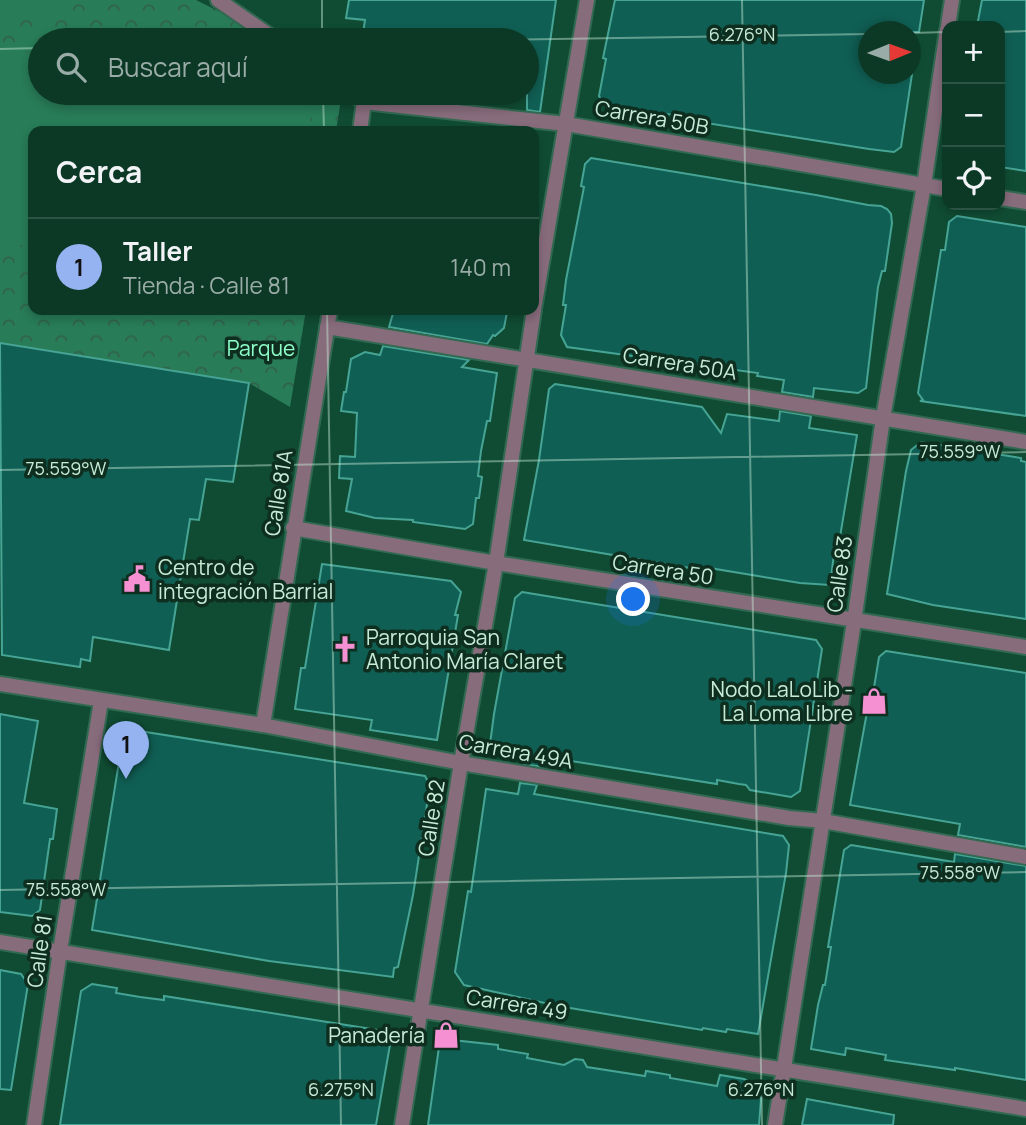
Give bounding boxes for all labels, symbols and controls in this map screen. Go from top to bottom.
north arrow [858,21,921,84]
map controls [942,21,1005,210]
button: + [942,21,1005,84]
text: 6.276°N [709,22,775,46]
search box [28,28,539,105]
icon: search [52,48,90,86]
text: Buscar aquí [108,49,248,85]
button: − [942,84,1005,147]
street label: Carrera 50B [593,93,711,141]
button: locate [942,147,1005,210]
text: Cerca [56,151,142,192]
text: Taller [123,233,193,269]
text: 1 [74,251,84,283]
text: 140 m [450,251,511,283]
text: Tienda · Calle 81 [123,269,290,301]
park label: Parque [227,334,295,362]
street label: Carrera 50A [621,340,739,386]
text: 75.559°W [920,439,1001,463]
street label: Calle 81A [257,448,299,538]
text: 75.559°W [26,456,107,480]
street label: Calle 83 [820,534,858,614]
street label: Carrera 50 [611,547,715,591]
place label: Centro de integración Barrial [158,553,333,605]
public building icon: Centro de integración Barrial [122,564,152,594]
your location [616,582,650,616]
place label: Parroquia San Antonio María Claret [366,623,563,675]
church icon: Parroquia San Antonio María Claret [330,634,360,664]
place label: Nodo LaLoLib - La Loma Libre [711,675,853,727]
shop icon: Nodo LaLoLib - La Loma Libre [859,686,889,716]
pin: 1 [103,721,149,779]
street label: Carrera 49A [457,727,575,775]
street label: Calle 82 [411,778,451,858]
text: 75.558°W [920,860,1000,884]
text: 75.558°W [26,877,106,901]
street label: Calle 81 [20,913,58,989]
street label: Carrera 49 [464,982,570,1026]
shop icon: Panadería [431,1020,461,1050]
place label: Panadería [328,1021,425,1049]
text: 6.275°N [308,1077,374,1101]
text: 6.276°N [728,1077,794,1101]

